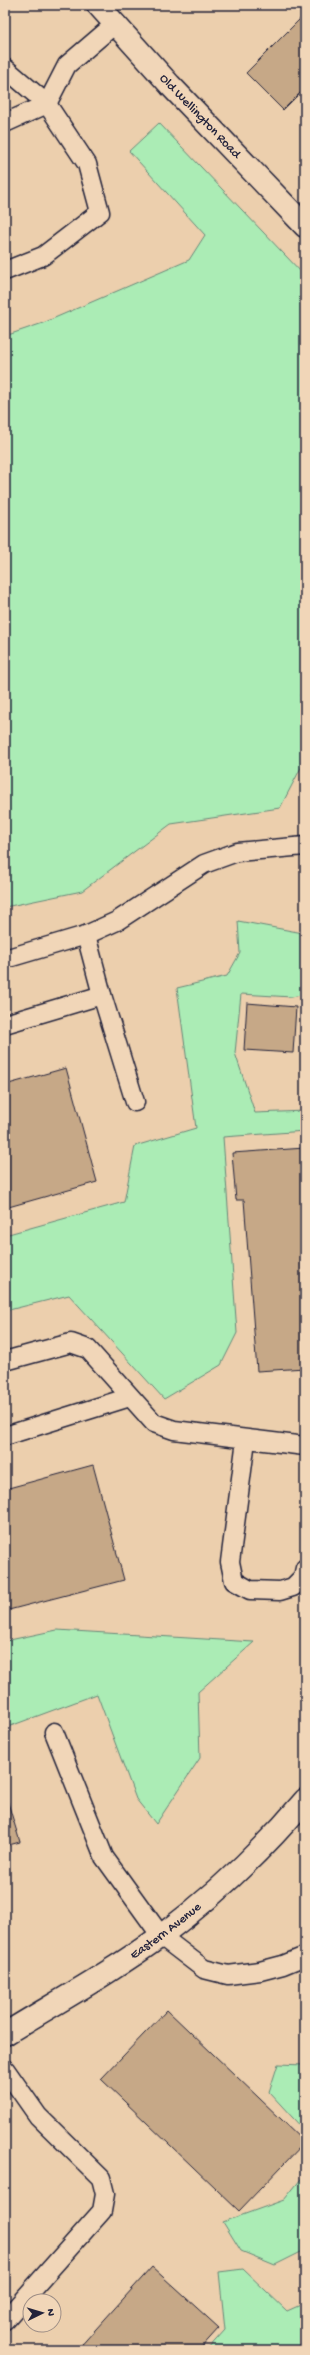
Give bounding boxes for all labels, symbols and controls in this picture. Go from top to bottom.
street label: Old Wellington Road [156,71,245,163]
street label: Eastern Avenue [127,1899,205,1963]
north arrow [22,2293,62,2333]
text: N [44,2308,56,2316]

